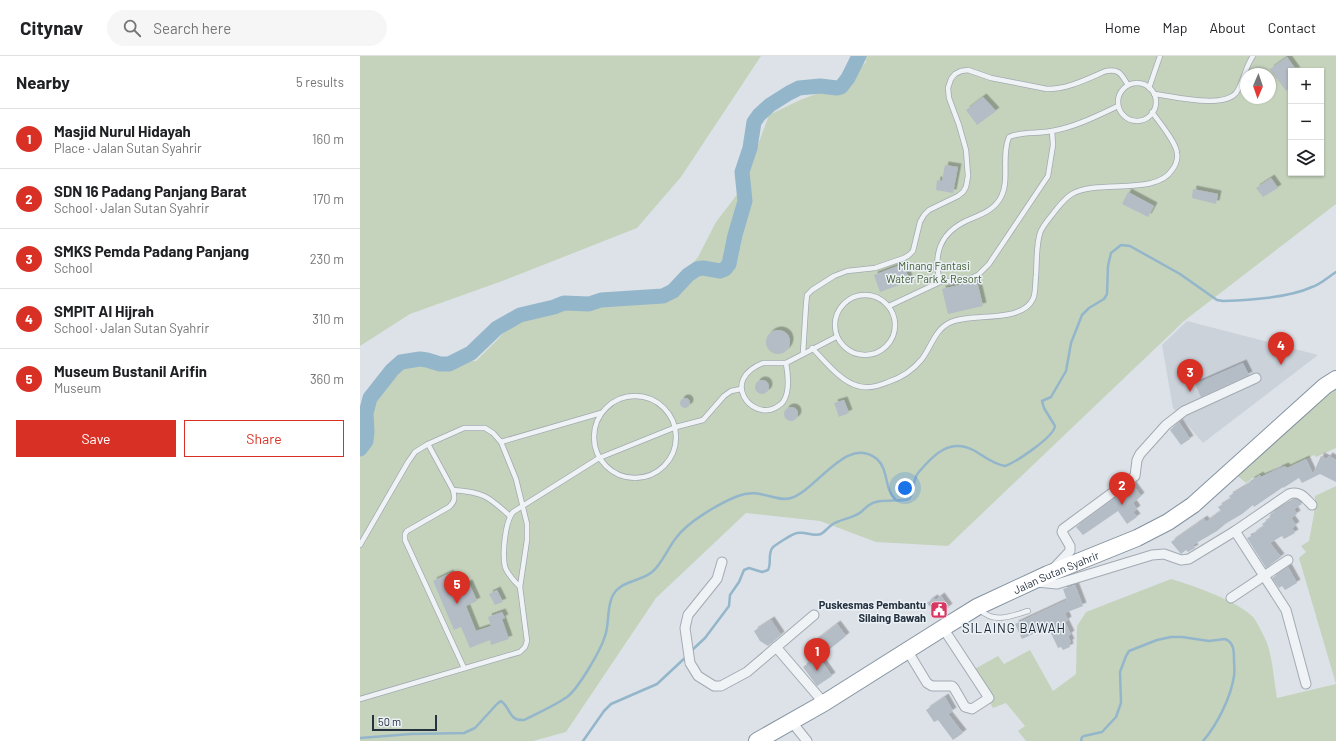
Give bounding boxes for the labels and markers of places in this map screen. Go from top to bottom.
pin: 4 [1268,332,1294,365]
pin: 3 [1177,359,1203,392]
pin: 2 [1109,472,1135,505]
pin: 5 [444,571,470,604]
place label: Puskesmas Pembantu Silaing Bawah [819,598,926,624]
public building icon: Puskesmas Pembantu Silaing Bawah [929,600,949,620]
pin: 1 [804,638,830,671]

